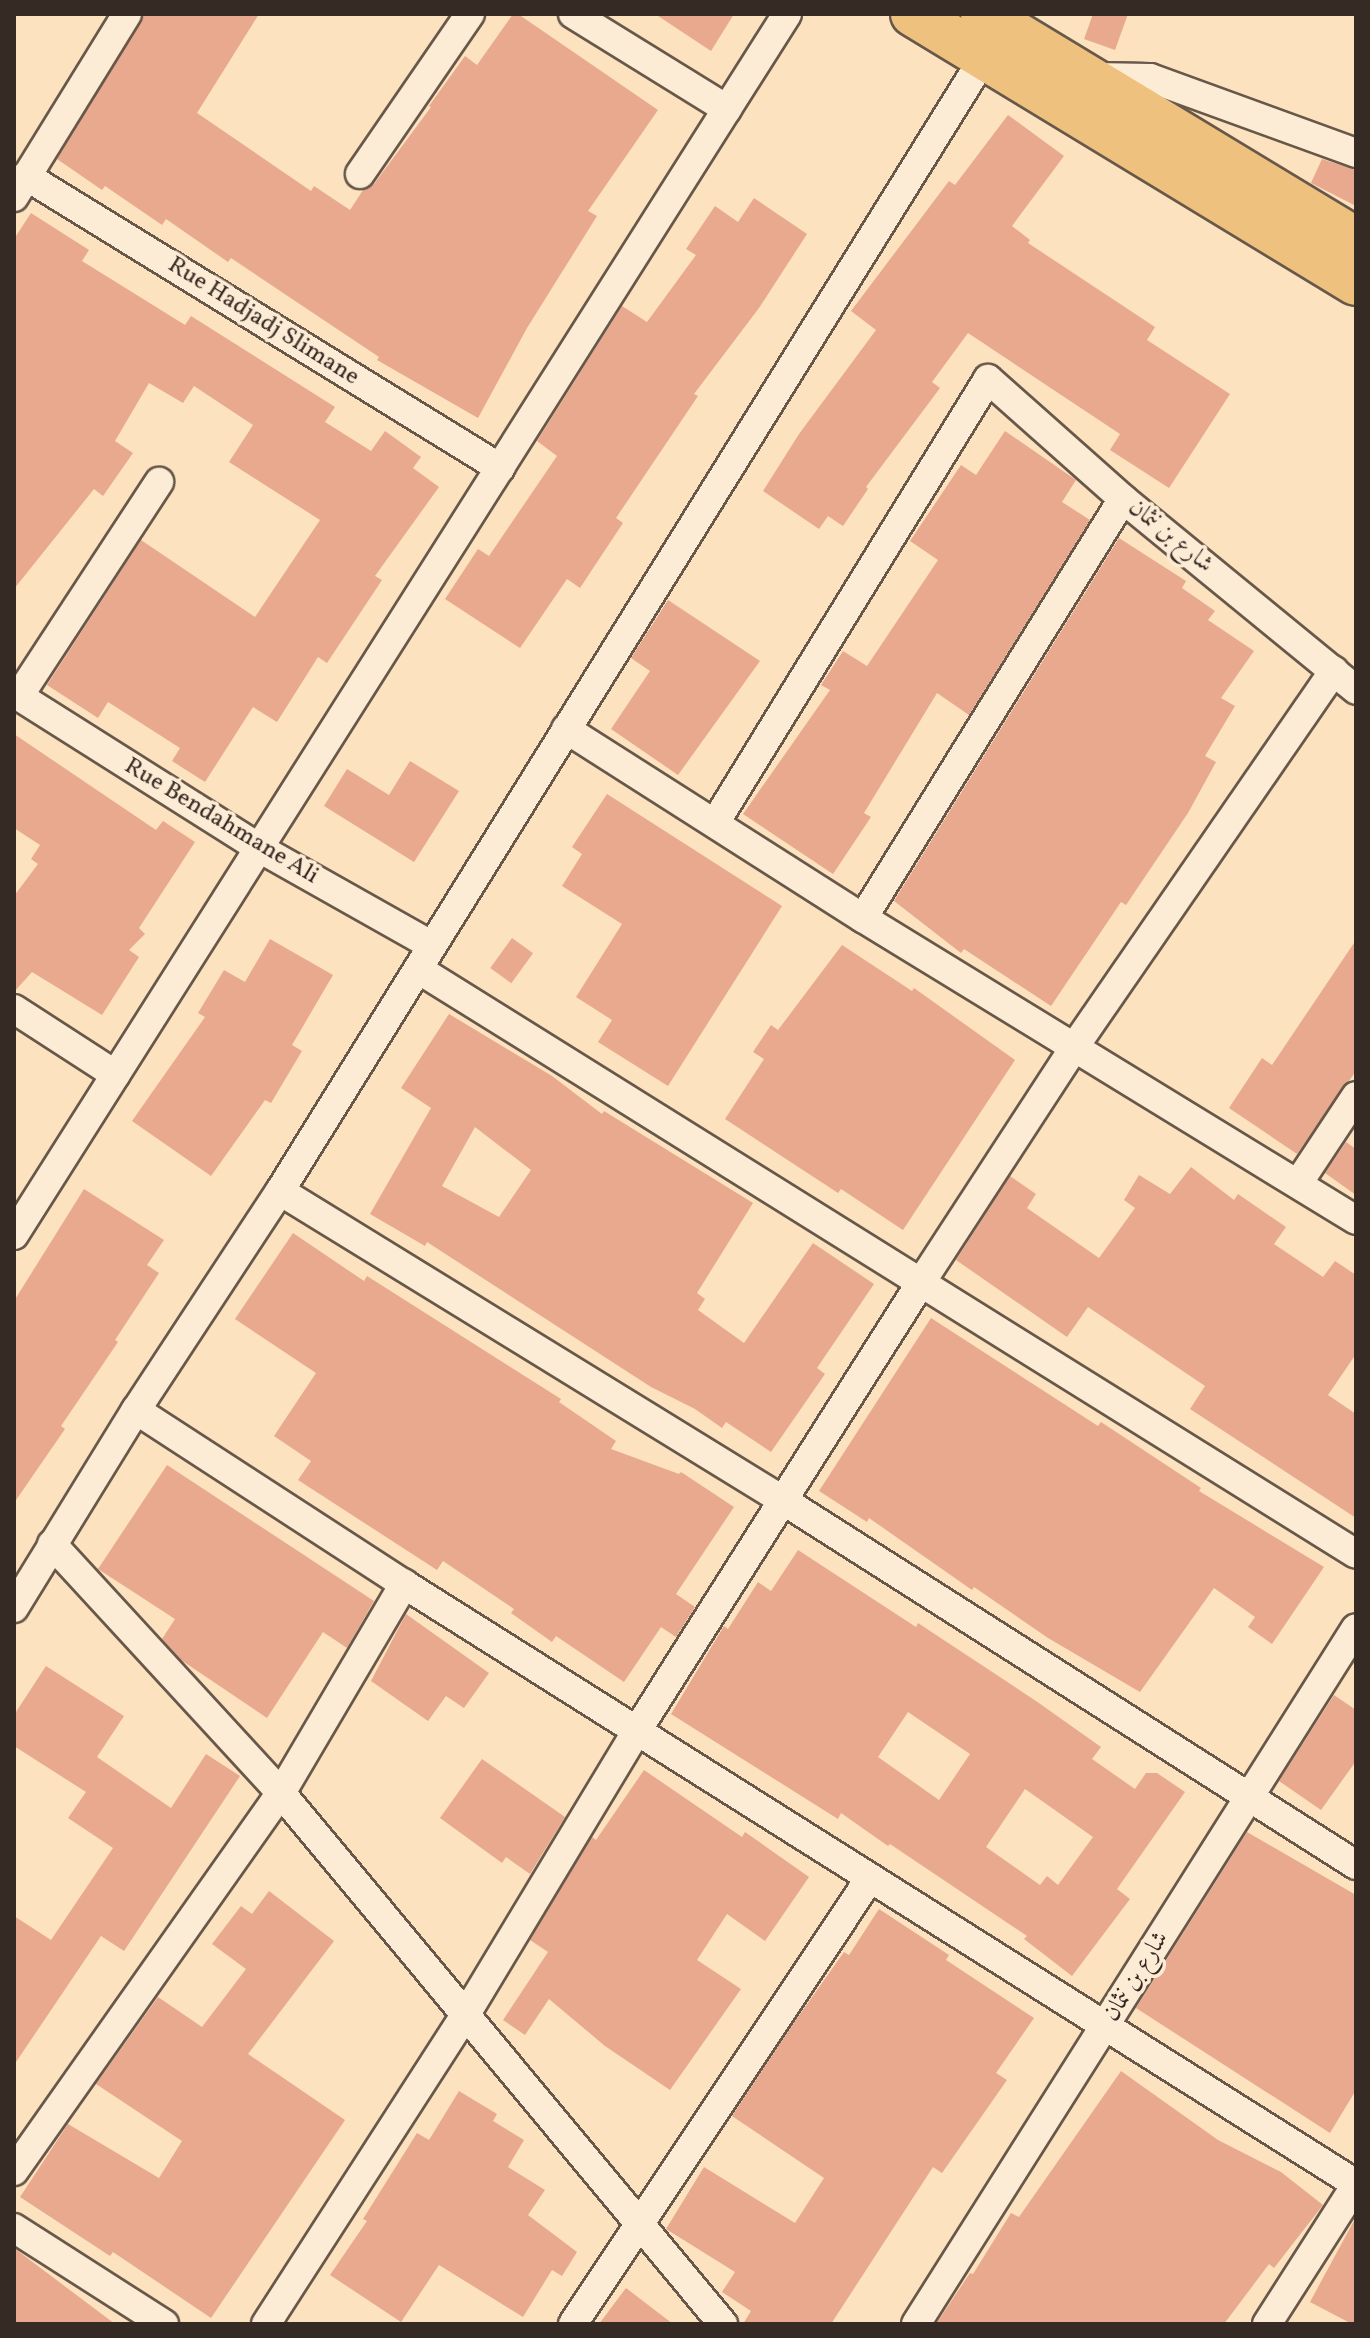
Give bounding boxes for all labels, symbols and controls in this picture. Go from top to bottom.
street label: Rue Hadjadj Slimane [162,251,364,393]
street label: شارع بن نثمان [1122,494,1218,580]
street label: Rue Bendahmane Ali [119,753,323,891]
street label: شارع بن نثمان [1098,1927,1176,2027]

